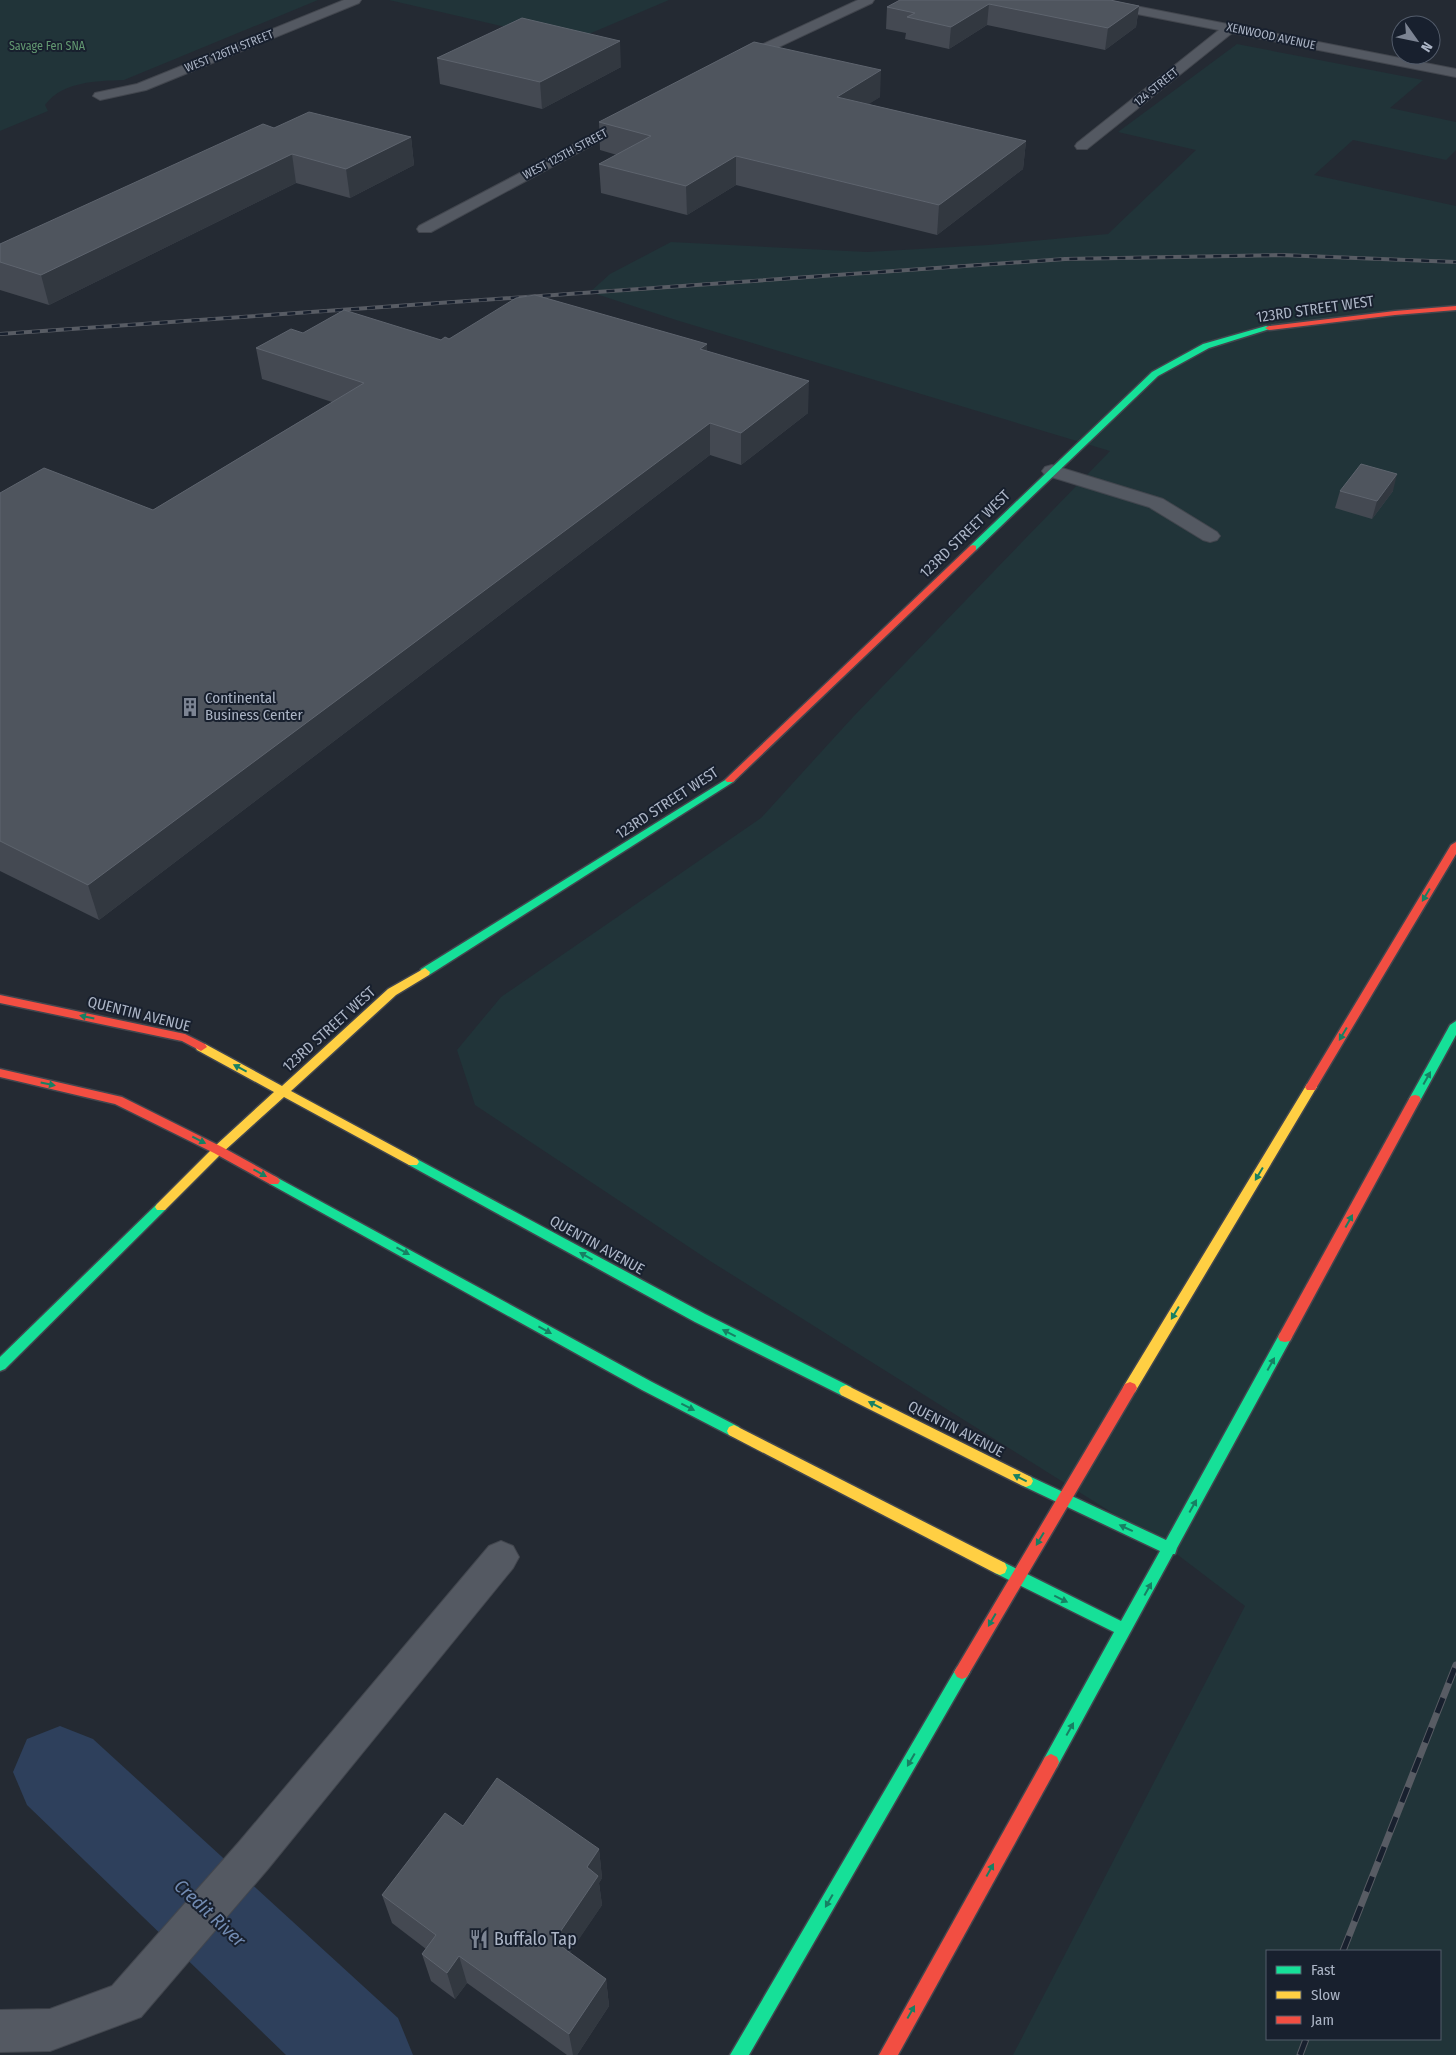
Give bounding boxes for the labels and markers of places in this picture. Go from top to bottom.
place label: Continental Business Center [205,689,303,724]
building icon: Continental Business Center [179,696,201,718]
restaurant icon: Buffalo Tap [468,1928,490,1950]
place label: Buffalo Tap [494,1928,577,1950]

